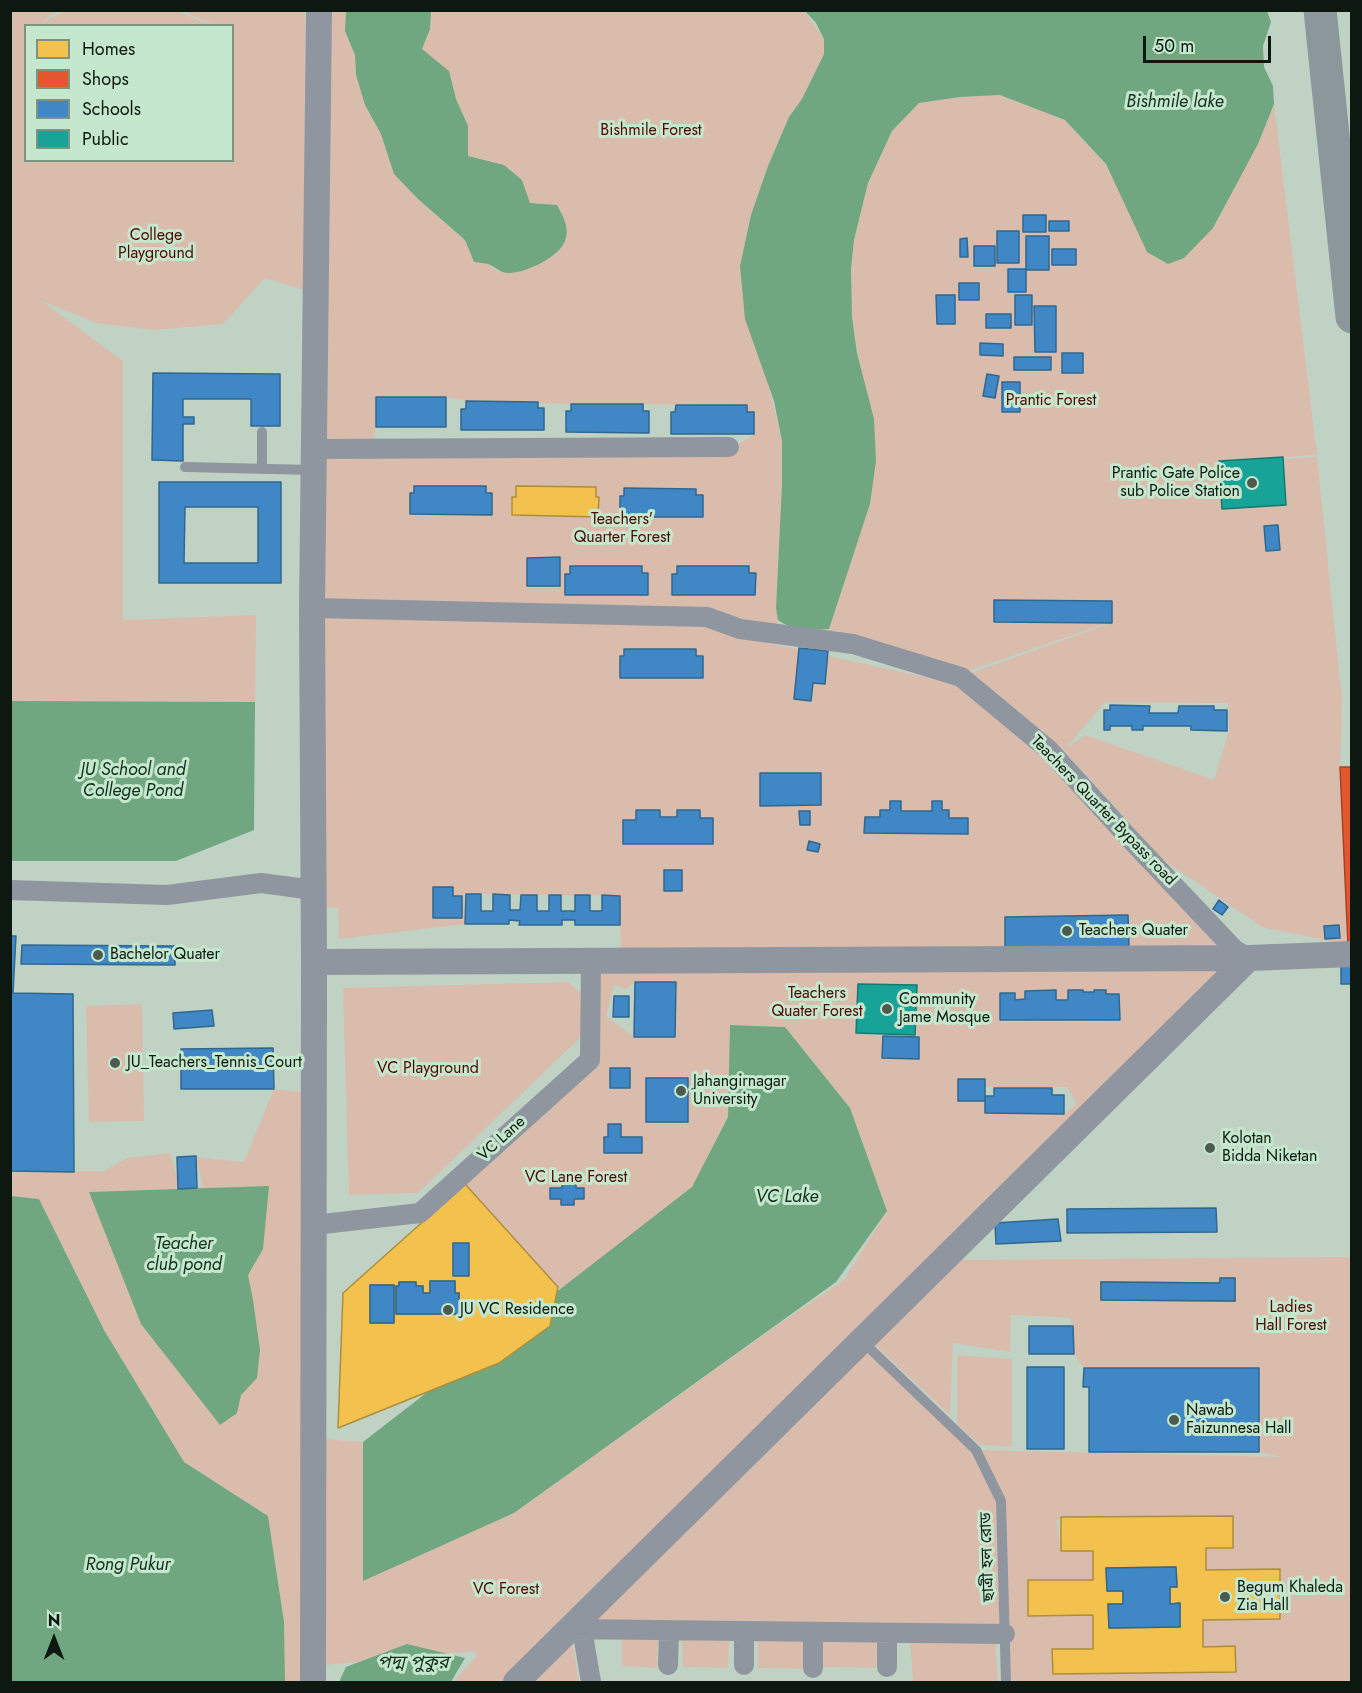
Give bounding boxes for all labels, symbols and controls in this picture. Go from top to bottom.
legend [24,24,234,162]
scale bar [1146,24,1274,62]
text: 50 m [1154,33,1194,59]
text: Homes [82,36,135,62]
text: Shops [82,66,129,92]
water label: Bishmile lake [1126,92,1224,114]
text: Schools [82,96,141,122]
park label: Bishmile Forest [600,121,702,141]
text: Public [82,126,129,152]
park label: College Playground [118,226,194,264]
park label: Prantic Forest [1006,391,1096,411]
place label: Prantic Gate Police sub Police Station [1112,464,1240,502]
marker: Prantic Gate Police sub Police Station [1245,476,1259,490]
park label: Teachers' Quarter Forest [574,510,670,548]
street label: Teachers Quarter Bypass road [1026,732,1180,890]
water label: JU School and College Pond [80,760,186,802]
place label: Teachers Quater [1079,921,1188,941]
marker: Teachers Quater [1060,924,1074,938]
place label: Bachelor Quater [110,945,220,965]
marker: Bachelor Quater [91,948,105,962]
park label: Teachers Quater Forest [771,984,863,1022]
place label: Community Jame Mosque [899,990,990,1028]
marker: Community Jame Mosque [880,1002,894,1016]
place label: JU_Teachers_Tennis_Court [127,1053,302,1073]
marker: JU_Teachers_Tennis_Court [108,1056,122,1070]
park label: VC Playground [377,1059,479,1079]
place label: Jahangirnagar University [693,1072,786,1110]
marker: Jahangirnagar University [674,1084,688,1098]
street label: VC Lane [474,1113,530,1165]
place label: Kolotan Bidda Niketan [1222,1129,1317,1167]
marker: Kolotan Bidda Niketan [1203,1141,1217,1155]
park label: VC Lane Forest [525,1168,627,1188]
water label: VC Lake [756,1187,818,1209]
water label: Teacher club pond [146,1234,222,1276]
park label: Ladies Hall Forest [1255,1298,1327,1336]
place label: JU VC Residence [460,1300,574,1320]
marker: JU VC Residence [441,1303,455,1317]
place label: Nawab Faizunnesa Hall [1186,1401,1291,1439]
marker: Nawab Faizunnesa Hall [1167,1413,1181,1427]
street label: ছাত্রী হল রোড [977,1512,999,1602]
water label: Rong Pukur [86,1555,170,1577]
place label: Begum Khaleda Zia Hall [1237,1578,1343,1616]
park label: VC Forest [473,1580,539,1600]
marker: Begum Khaleda Zia Hall [1218,1590,1232,1604]
north arrow [24,1609,84,1669]
text: N [48,1609,60,1632]
water label: পদ্ম পুকুর [378,1653,448,1675]

